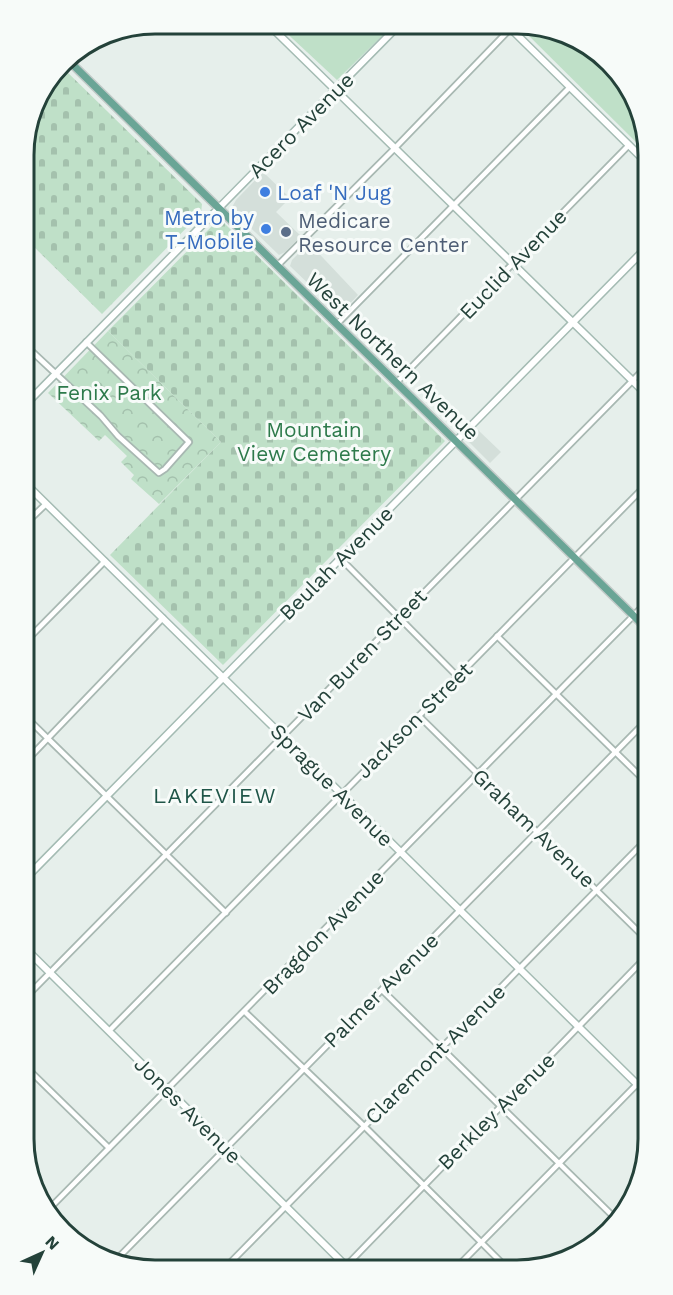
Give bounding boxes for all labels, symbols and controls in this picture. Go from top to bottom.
street label: Acero Avenue [243,67,359,183]
place label: Loaf 'N Jug [277,180,392,205]
marker: Loaf 'N Jug [258,185,272,199]
street label: Euclid Avenue [454,204,572,324]
place label: Metro by T-Mobile [164,205,254,254]
place label: Medicare Resource Center [298,208,469,257]
marker: Metro by T-Mobile [259,222,273,236]
marker: Medicare Resource Center [279,225,293,239]
street label: West Northern Avenue [301,267,485,445]
park label: Fenix Park [56,380,162,405]
park label: Mountain View Cemetery [237,417,391,466]
street label: Beulah Avenue [274,501,398,625]
street label: Van Buren Street [292,583,432,727]
street label: Jackson Street [351,657,477,783]
street label: Sprague Avenue [265,718,399,852]
street label: Graham Avenue [467,763,601,893]
district label: LAKEVIEW [153,783,277,808]
street label: Bragdon Avenue [257,864,389,1000]
street label: Palmer Avenue [318,927,444,1053]
street label: Claremont Avenue [360,979,510,1129]
street label: Berkley Avenue [432,1047,560,1175]
street label: Jones Avenue [129,1051,247,1169]
north arrow [12,1223,72,1283]
text: N [41,1232,63,1254]

